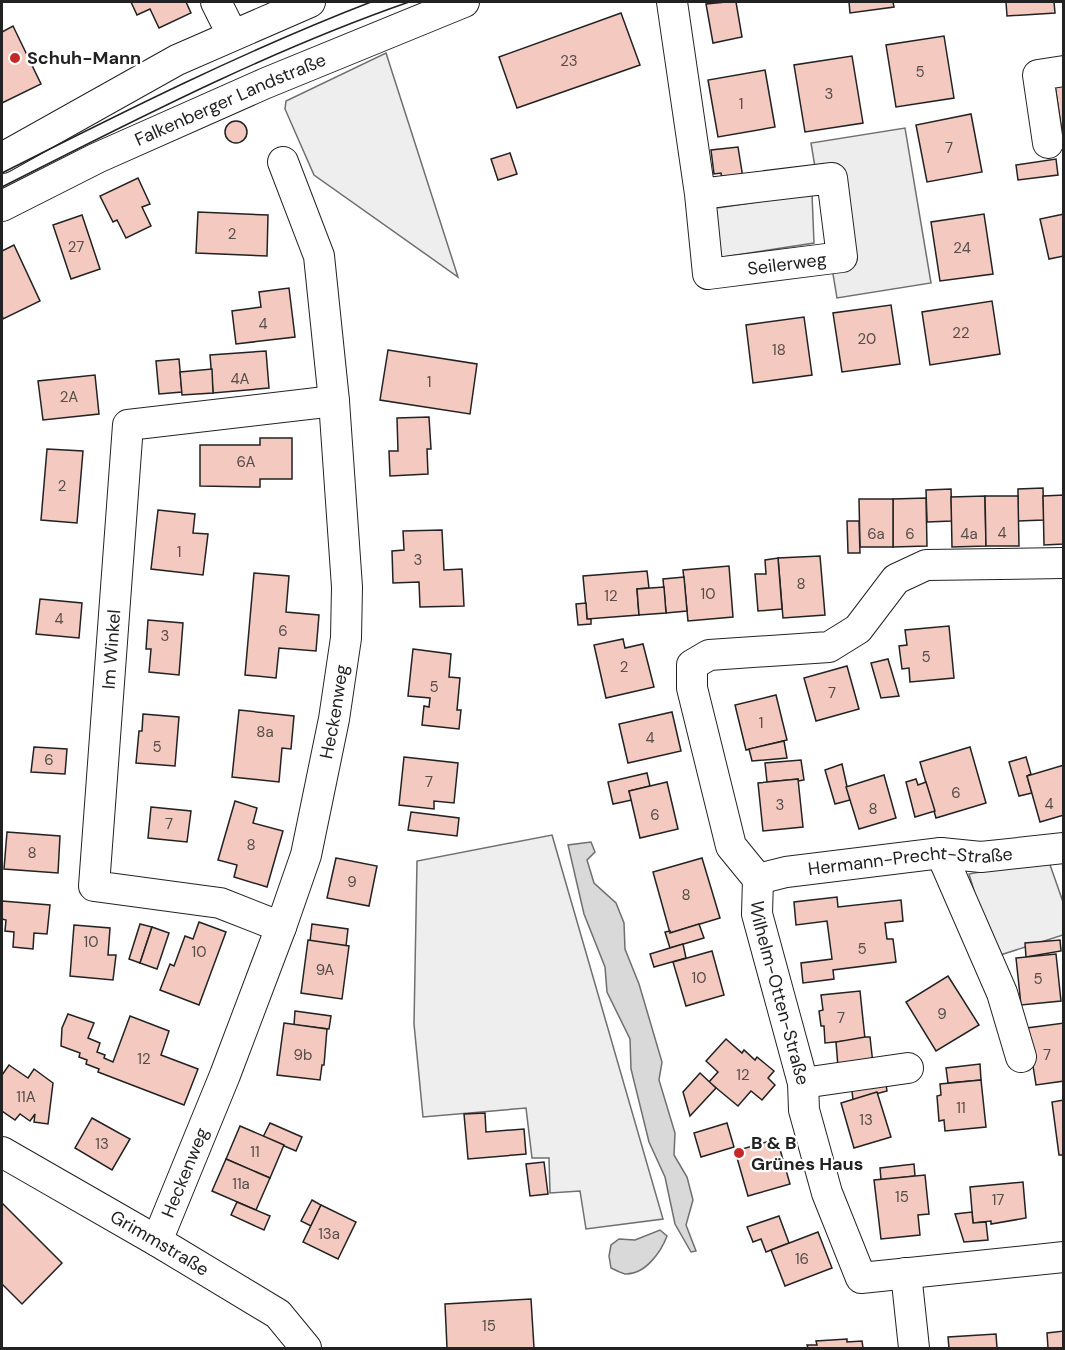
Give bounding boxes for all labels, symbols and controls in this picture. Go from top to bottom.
place label: Schuh-Mann [27,46,141,70]
street label: Falkenberger Landstraße [131,48,330,152]
marker: Schuh-Mann [8,51,22,65]
house number: 23 [560,51,578,71]
house number: 5 [915,62,925,82]
house number: 3 [825,84,833,104]
house number: 1 [739,94,743,114]
house number: 7 [945,138,953,158]
house number: 2 [228,224,236,244]
house number: 27 [68,237,84,257]
house number: 24 [953,238,971,258]
street label: Seilerweg [746,247,828,281]
house number: 4 [258,314,268,334]
house number: 22 [952,323,970,343]
house number: 20 [858,329,876,349]
house number: 18 [772,340,786,360]
house number: 4A [230,369,250,389]
house number: 1 [427,372,431,392]
house number: 2A [60,387,78,407]
house number: 6A [237,452,255,472]
house number: 2 [58,476,66,496]
house number: 4 [997,523,1007,543]
house number: 6a [867,524,885,544]
house number: 6 [905,524,915,544]
house number: 4a [960,524,978,544]
house number: 1 [177,542,181,562]
house number: 3 [414,550,422,570]
house number: 8 [796,574,806,594]
house number: 10 [701,584,715,604]
house number: 12 [604,586,618,606]
house number: 4 [54,609,64,629]
street label: Im Winkel [97,609,126,690]
house number: 6 [278,621,288,641]
house number: 3 [161,626,169,646]
house number: 5 [921,647,931,667]
house number: 2 [620,657,628,677]
street label: Heckenweg [314,663,354,761]
house number: 5 [429,677,439,697]
house number: 7 [828,683,836,703]
house number: 1 [759,713,763,733]
house number: 8a [256,722,274,742]
house number: 4 [645,728,655,748]
house number: 5 [152,737,162,757]
house number: 6 [44,750,54,770]
house number: 7 [425,772,433,792]
house number: 6 [951,783,961,803]
house number: 4 [1044,794,1054,814]
house number: 3 [776,795,784,815]
house number: 8 [868,799,878,819]
house number: 6 [650,805,660,825]
house number: 7 [165,814,173,834]
house number: 8 [246,835,256,855]
street label: Hermann-Precht-Straße [807,841,1014,881]
house number: 8 [27,843,37,863]
house number: 9 [347,872,357,892]
house number: 8 [681,885,691,905]
street label: Wilhelm-Otten-Straße [745,900,815,1088]
house number: 10 [84,932,98,952]
house number: 5 [857,939,867,959]
house number: 10 [192,942,206,962]
house number: 9A [316,960,334,980]
house number: 10 [692,968,706,988]
house number: 5 [1033,969,1043,989]
house number: 9 [937,1004,947,1024]
house number: 7 [837,1008,845,1028]
house number: 9b [294,1045,312,1065]
house number: 7 [1043,1045,1051,1065]
house number: 12 [137,1049,151,1069]
house number: 12 [736,1065,750,1085]
house number: 11A [16,1087,36,1107]
house number: 11 [956,1098,966,1118]
house number: 13 [859,1110,873,1130]
street label: Heckenweg [156,1124,214,1221]
place label: B & B Grünes Haus [751,1131,863,1176]
house number: 13 [95,1134,109,1154]
house number: 11 [250,1142,260,1162]
marker: B & B Grünes Haus [732,1146,746,1160]
house number: 11a [232,1174,250,1194]
house number: 15 [895,1187,909,1207]
house number: 17 [992,1190,1004,1210]
street label: Grimmstraße [106,1205,213,1282]
house number: 13a [318,1224,340,1244]
house number: 16 [795,1249,809,1269]
house number: 15 [482,1316,496,1336]

